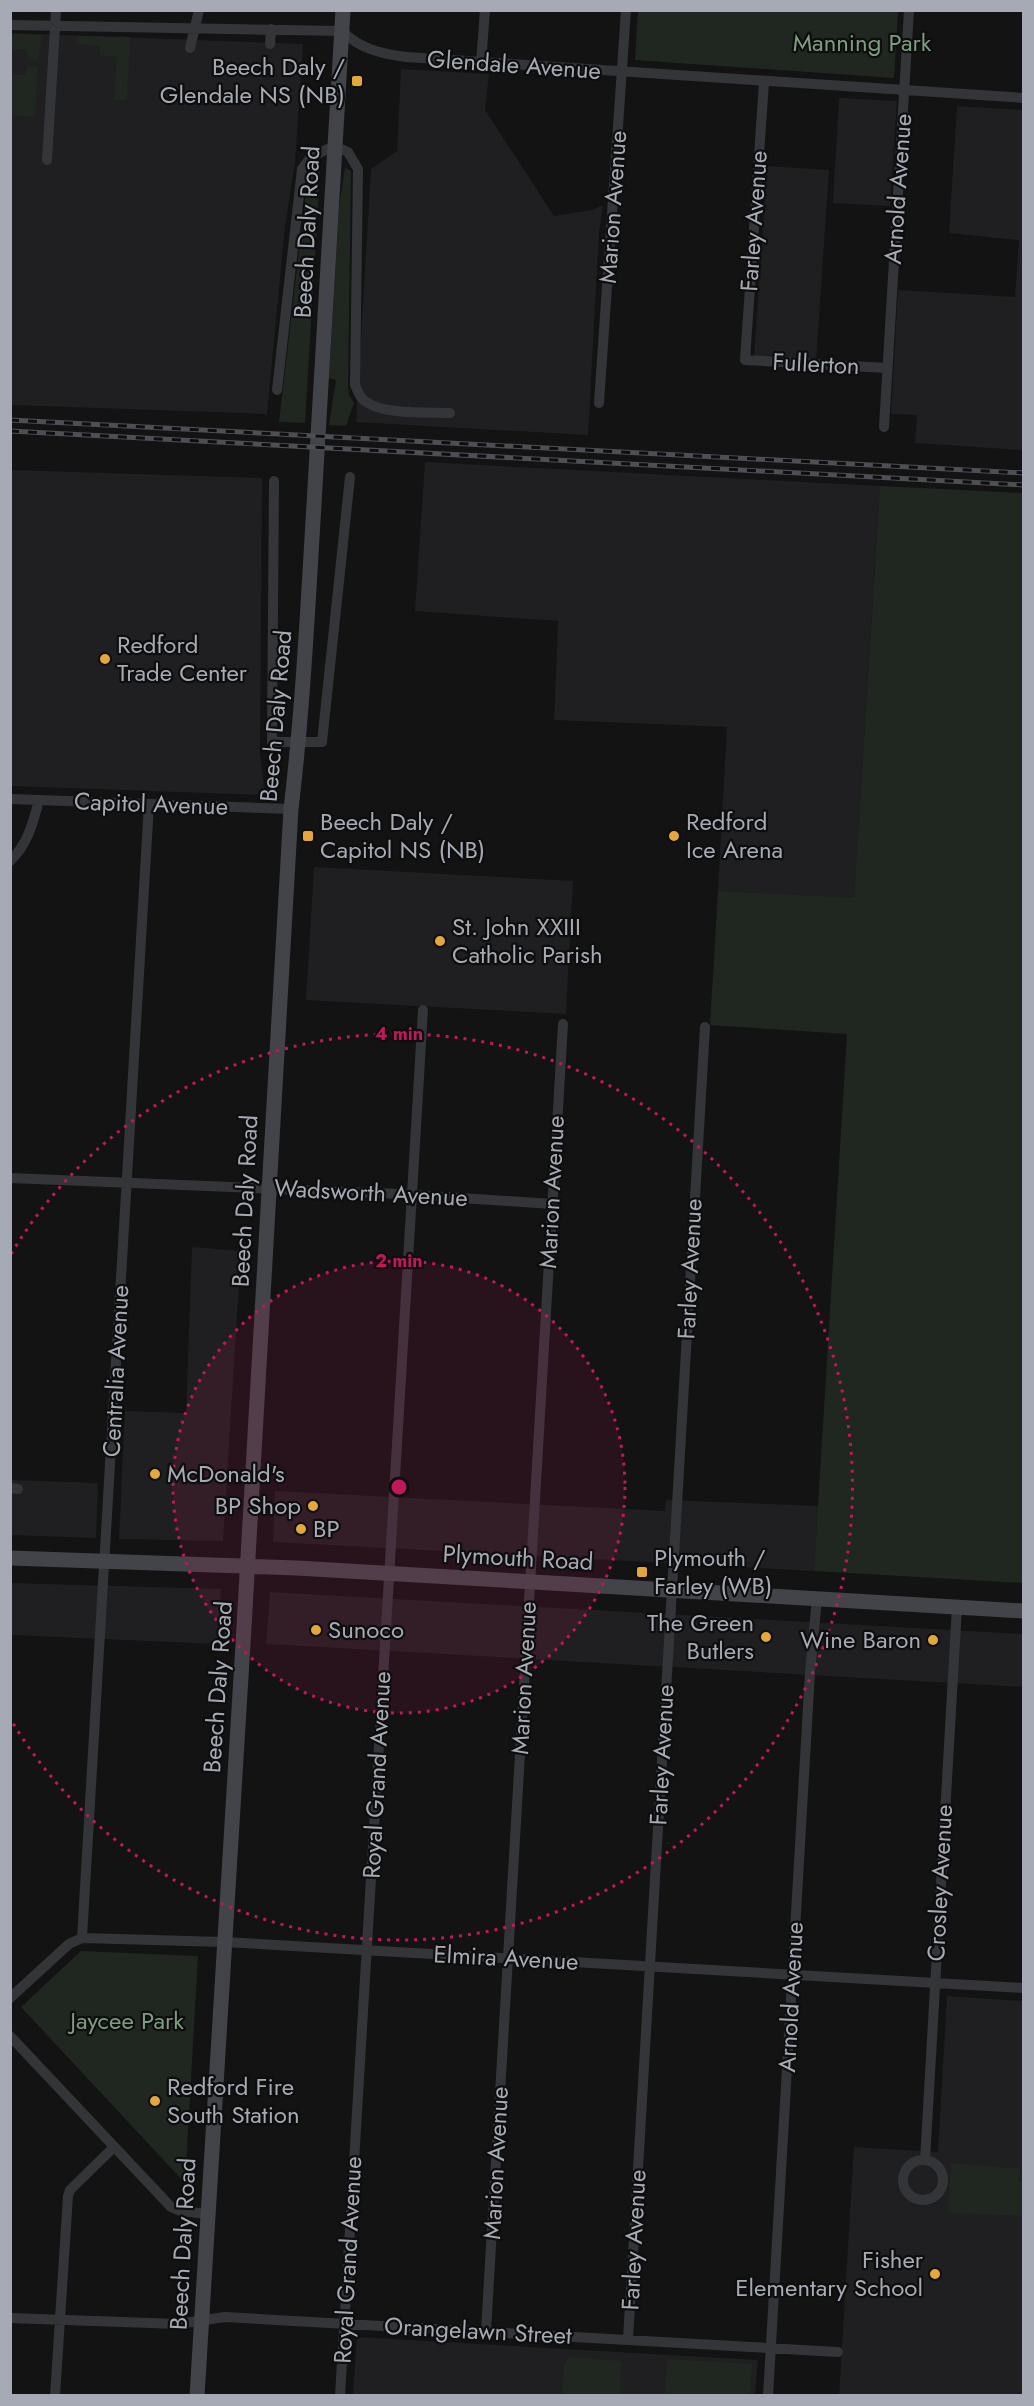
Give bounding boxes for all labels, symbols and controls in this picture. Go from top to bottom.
park label: Manning Park [793,25,932,60]
street label: Glendale Avenue [426,41,602,88]
place label: Beech Daly / Glendale NS (NB) [160,49,345,112]
marker: Beech Daly / Glendale NS (NB) [350,74,364,88]
street label: Arnold Avenue [875,112,920,265]
street label: Marion Avenue [590,129,635,285]
street label: Beech Daly Road [285,145,328,319]
street label: Farley Avenue [731,149,776,293]
street label: Fullerton [772,344,860,383]
place label: Redford Trade Center [117,627,248,690]
street label: Beech Daly Road [251,629,300,803]
marker: Redford Trade Center [98,652,112,666]
street label: Capitol Avenue [73,783,229,824]
place label: Beech Daly / Capitol NS (NB) [320,804,485,867]
place label: Redford Ice Arena [686,804,783,867]
marker: Beech Daly / Capitol NS (NB) [301,829,315,843]
marker: Redford Ice Arena [667,829,681,843]
place label: St. John XXIII Catholic Parish [452,909,603,972]
marker: St. John XXIII Catholic Parish [433,934,447,948]
text: 4 min [375,1021,423,1047]
street label: Beech Daly Road [223,1114,266,1288]
street label: Marion Avenue [530,1115,573,1269]
street label: Wadsworth Avenue [273,1170,469,1215]
street label: Farley Avenue [668,1198,711,1340]
text: 2 min [375,1248,423,1274]
street label: Centralia Avenue [94,1284,137,1458]
place label: McDonald's [167,1456,285,1491]
marker: McDonald's [148,1467,162,1481]
centre of rings [389,1477,409,1497]
place label: BP Shop [215,1488,301,1523]
marker: BP Shop [306,1499,320,1513]
place label: BP [313,1511,340,1546]
marker: BP [294,1522,308,1536]
street label: Plymouth Road [442,1536,594,1579]
place label: Plymouth / Farley (WB) [654,1540,772,1603]
marker: Plymouth / Farley (WB) [635,1565,649,1579]
street label: Beech Daly Road [194,1600,241,1774]
street label: Marion Avenue [502,1601,545,1755]
place label: The Green Butlers [647,1605,754,1668]
place label: Sunoco [328,1612,404,1647]
place label: Wine Baron [800,1622,921,1657]
marker: Sunoco [309,1623,323,1637]
marker: The Green Butlers [759,1630,773,1644]
marker: Wine Baron [926,1633,940,1647]
street label: Royal Grand Avenue [354,1670,399,1880]
street label: Farley Avenue [640,1684,683,1826]
street label: Crosley Avenue [918,1804,961,1962]
street label: Arnold Avenue [769,1921,812,2073]
street label: Elmira Avenue [432,1936,580,1979]
park label: Jaycee Park [67,2003,184,2038]
place label: Redford Fire South Station [167,2069,300,2132]
street label: Marion Avenue [474,2086,517,2240]
marker: Redford Fire South Station [148,2094,162,2108]
street label: Royal Grand Avenue [325,2155,370,2365]
street label: Beech Daly Road [161,2157,204,2331]
street label: Farley Avenue [612,2169,655,2311]
place label: Fisher Elementary School [735,2242,924,2305]
marker: Fisher Elementary School [928,2267,942,2281]
street label: Orangelawn Street [383,2308,573,2353]

